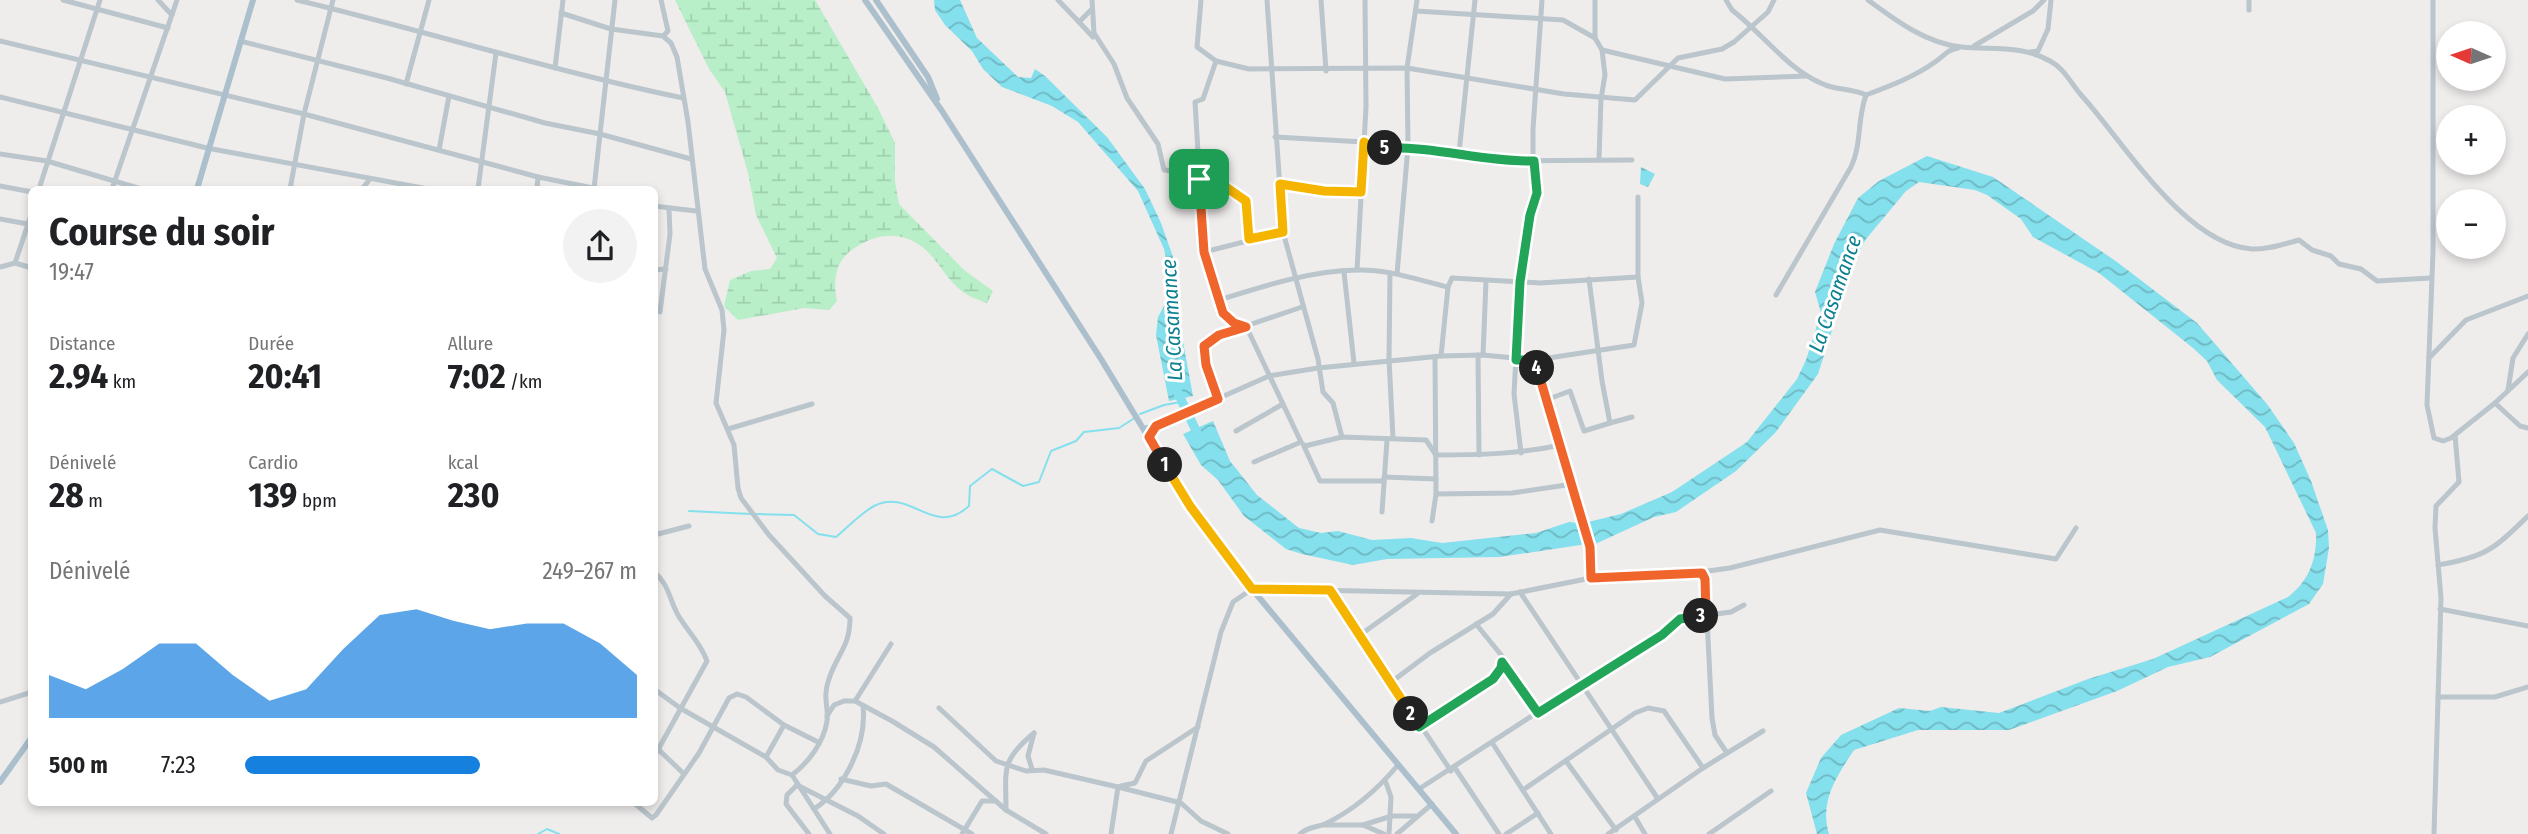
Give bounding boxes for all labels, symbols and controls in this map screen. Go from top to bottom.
north arrow [2436,21,2506,91]
map controls [2436,21,2506,259]
button: + [2436,105,2506,175]
pin: 5 [1368,130,1402,166]
text: 5 [1380,136,1389,159]
pin [1169,149,1229,209]
icon: arrive [1180,160,1218,198]
button: − [2436,189,2506,259]
text: Course du soir [49,209,275,255]
button: share [563,209,637,283]
water label: La Casamance [1803,232,1867,356]
text: 19:47 [49,258,94,286]
water label: La Casamance [1156,258,1188,382]
text: Distance [49,332,116,355]
text: Durée [248,332,294,355]
text: Allure [448,332,493,355]
pin: 4 [1520,350,1554,386]
text: 2.94 [49,355,108,397]
text: 20:41 [248,355,322,397]
text: 7:02 [448,355,506,397]
text: 4 [1532,356,1541,379]
text: km [108,370,136,393]
text: /km [506,370,542,393]
pin: 1 [1148,448,1182,482]
text: Dénivelé [49,451,116,474]
text: Cardio [248,451,298,474]
text: kcal [448,451,478,474]
text: 1 [1160,453,1169,476]
text: 28 [49,474,84,516]
text: 139 [248,474,297,516]
text: 230 [448,474,500,516]
text: m [84,489,103,512]
text: bpm [297,489,337,512]
text: Dénivelé [49,557,130,585]
text: 249–267 m [542,557,637,585]
pin: 3 [1684,598,1718,634]
text: 3 [1696,604,1705,627]
pin: 2 [1394,696,1428,732]
text: 2 [1406,702,1415,725]
text: 500 m [49,751,108,779]
text: 7:23 [161,751,196,779]

